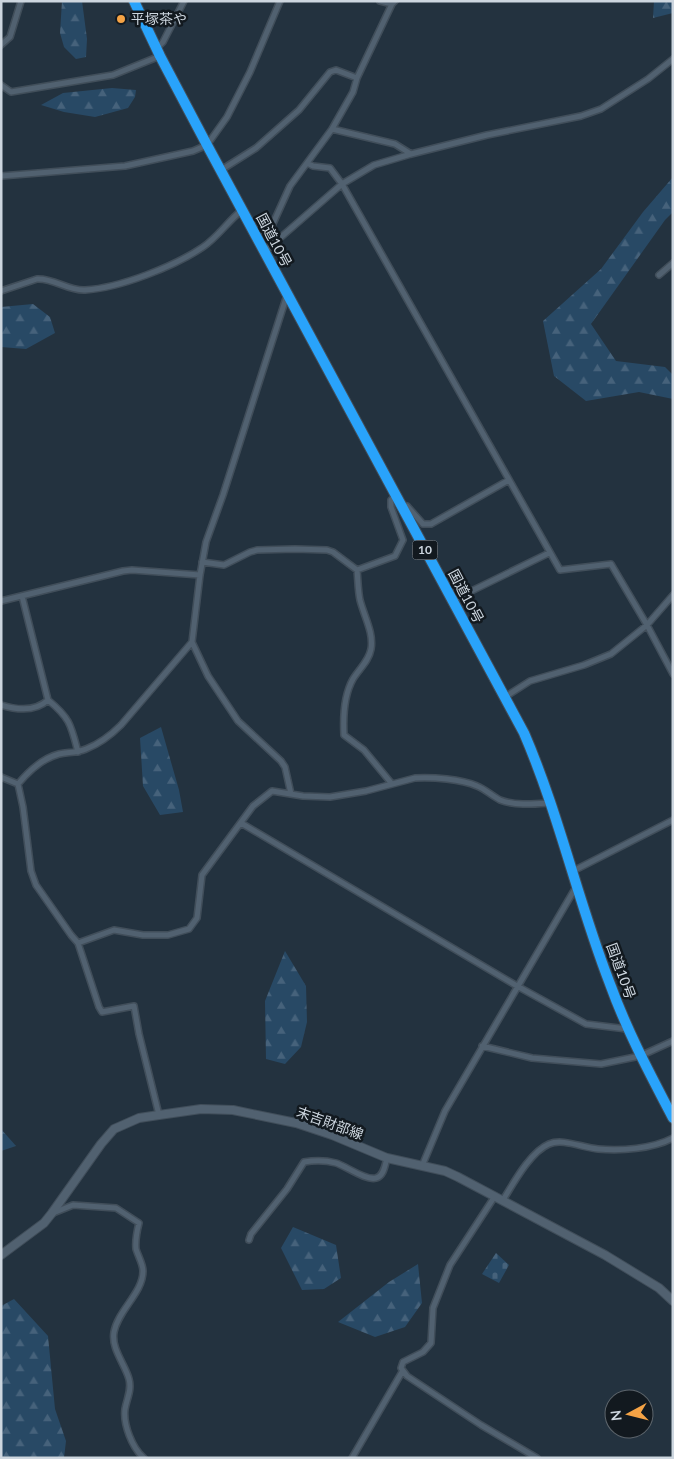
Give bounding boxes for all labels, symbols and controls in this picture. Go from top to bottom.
place label: 平塚茶や [131,10,187,27]
marker: 平塚茶や [115,13,127,25]
street label: 国道10号 [253,210,296,269]
road number: 10 [412,540,438,560]
street label: 国道10号 [445,566,488,625]
street label: 国道10号 [604,941,639,1001]
street label: 末吉財部線 [294,1103,366,1142]
north arrow [604,1389,654,1439]
text: N [607,1409,625,1422]

